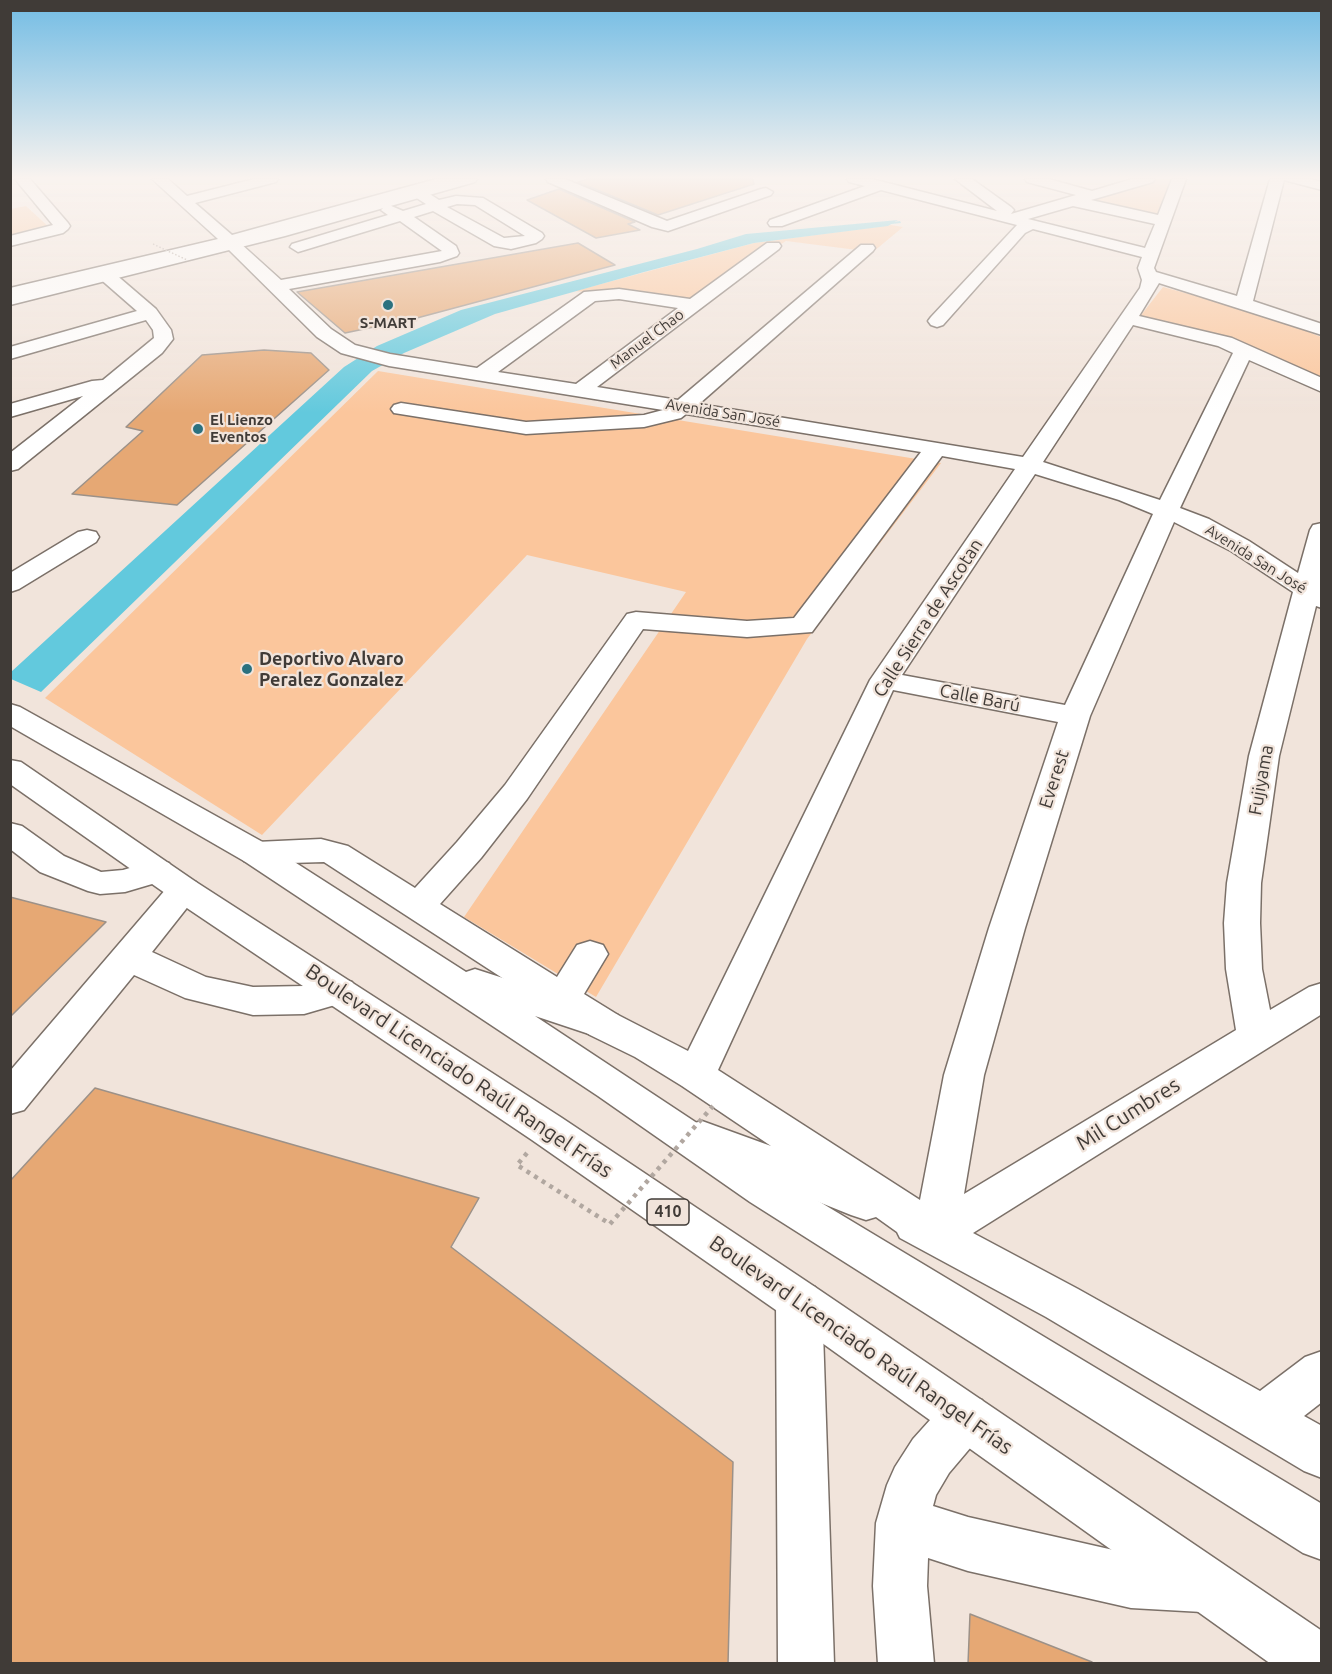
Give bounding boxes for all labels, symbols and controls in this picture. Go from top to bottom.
marker: S-MART [381,298,395,312]
street label: Manuel Chao [607,305,687,373]
place label: S-MART [360,314,416,332]
street label: Avenida San José [664,395,782,431]
place label: El Lienzo Eventos [210,411,273,446]
marker: El Lienzo Eventos [191,422,205,436]
street label: Avenida San José [1202,521,1310,597]
street label: Calle Sierra de Ascotan [869,535,987,701]
place label: Deportivo Alvaro Peralez Gonzalez [259,648,404,690]
marker: Deportivo Alvaro Peralez Gonzalez [240,662,254,676]
street label: Calle Barú [938,680,1022,716]
street label: Fujiyama [1244,743,1278,817]
street label: Everest [1034,747,1074,811]
street label: Boulevard Licenciado Raúl Rangel Frías [301,959,617,1183]
street label: Mil Cumbres [1072,1072,1184,1156]
road number: 410 [647,1199,689,1225]
street label: Boulevard Licenciado Raúl Rangel Frías [704,1230,1018,1460]

